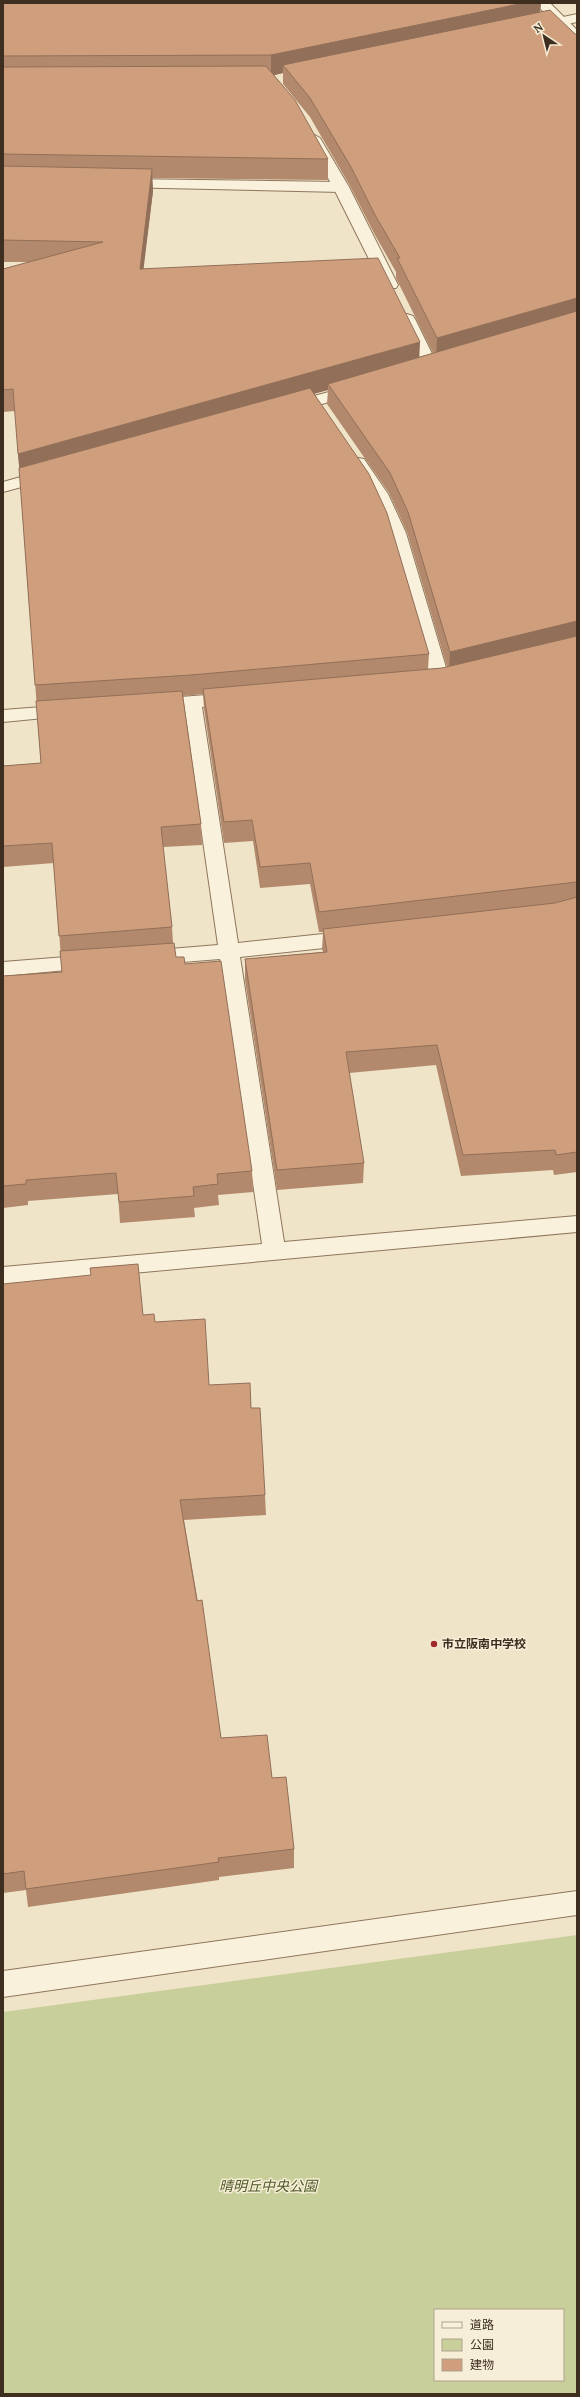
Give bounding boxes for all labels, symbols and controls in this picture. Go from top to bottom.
north arrow [524,16,564,56]
text: N [531,19,546,36]
place label: 市立阪南中学校 [442,1636,526,1651]
marker: 市立阪南中学校 [429,1639,439,1649]
park label: 晴明丘中央公園 [219,2177,319,2195]
legend [434,2309,564,2381]
text: 道路 [470,2317,494,2332]
text: 公園 [470,2337,494,2352]
text: 建物 [470,2357,494,2372]

